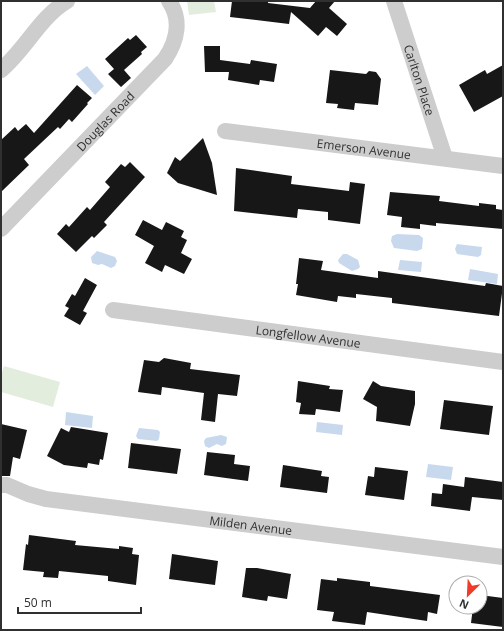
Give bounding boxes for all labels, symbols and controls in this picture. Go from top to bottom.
street label: Carlton Place [400,42,439,118]
street label: Douglas Road [72,87,138,155]
street label: Emerson Avenue [316,134,412,163]
street label: Longfellow Avenue [255,321,362,351]
street label: Milden Avenue [208,511,293,539]
north arrow [448,575,488,615]
scale bar [18,589,141,615]
text: 50 m [24,594,52,611]
text: N [457,596,471,613]

